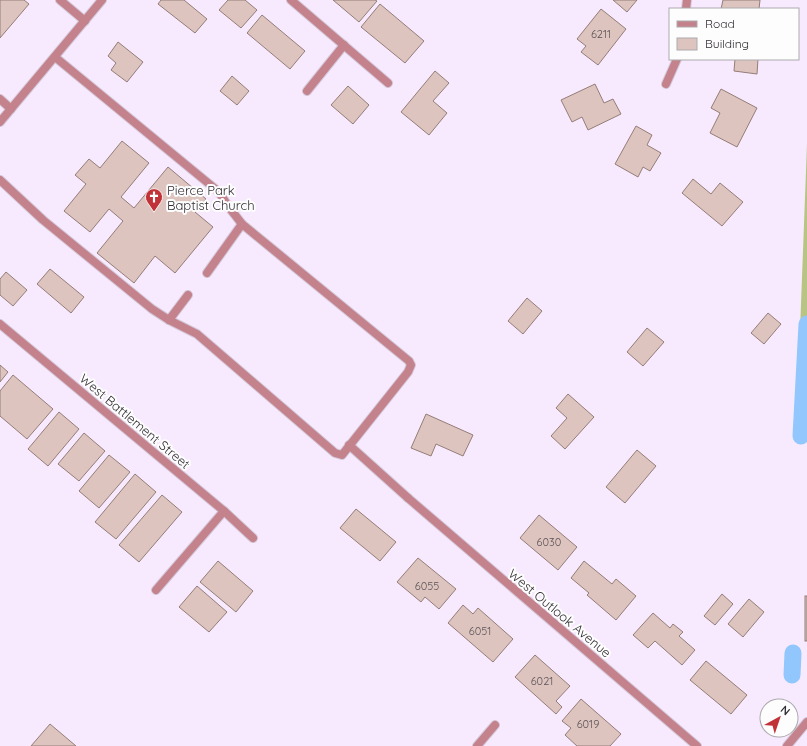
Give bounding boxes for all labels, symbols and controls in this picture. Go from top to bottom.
legend [669,8,799,60]
text: Road [705,16,735,31]
house number: 6211 [591,27,611,41]
text: Building [705,36,749,51]
place label: Pierce Park Baptist Church [167,182,255,213]
church icon: Pierce Park Baptist Church [144,187,164,212]
street label: West Battlement Street [76,370,194,472]
house number: 6030 [537,535,561,549]
street label: West Outlook Avenue [505,565,615,661]
house number: 6055 [415,579,439,593]
house number: 6051 [469,624,491,638]
house number: 6021 [531,674,553,688]
north arrow [759,698,799,738]
text: N [778,702,793,718]
house number: 6019 [577,717,599,731]

